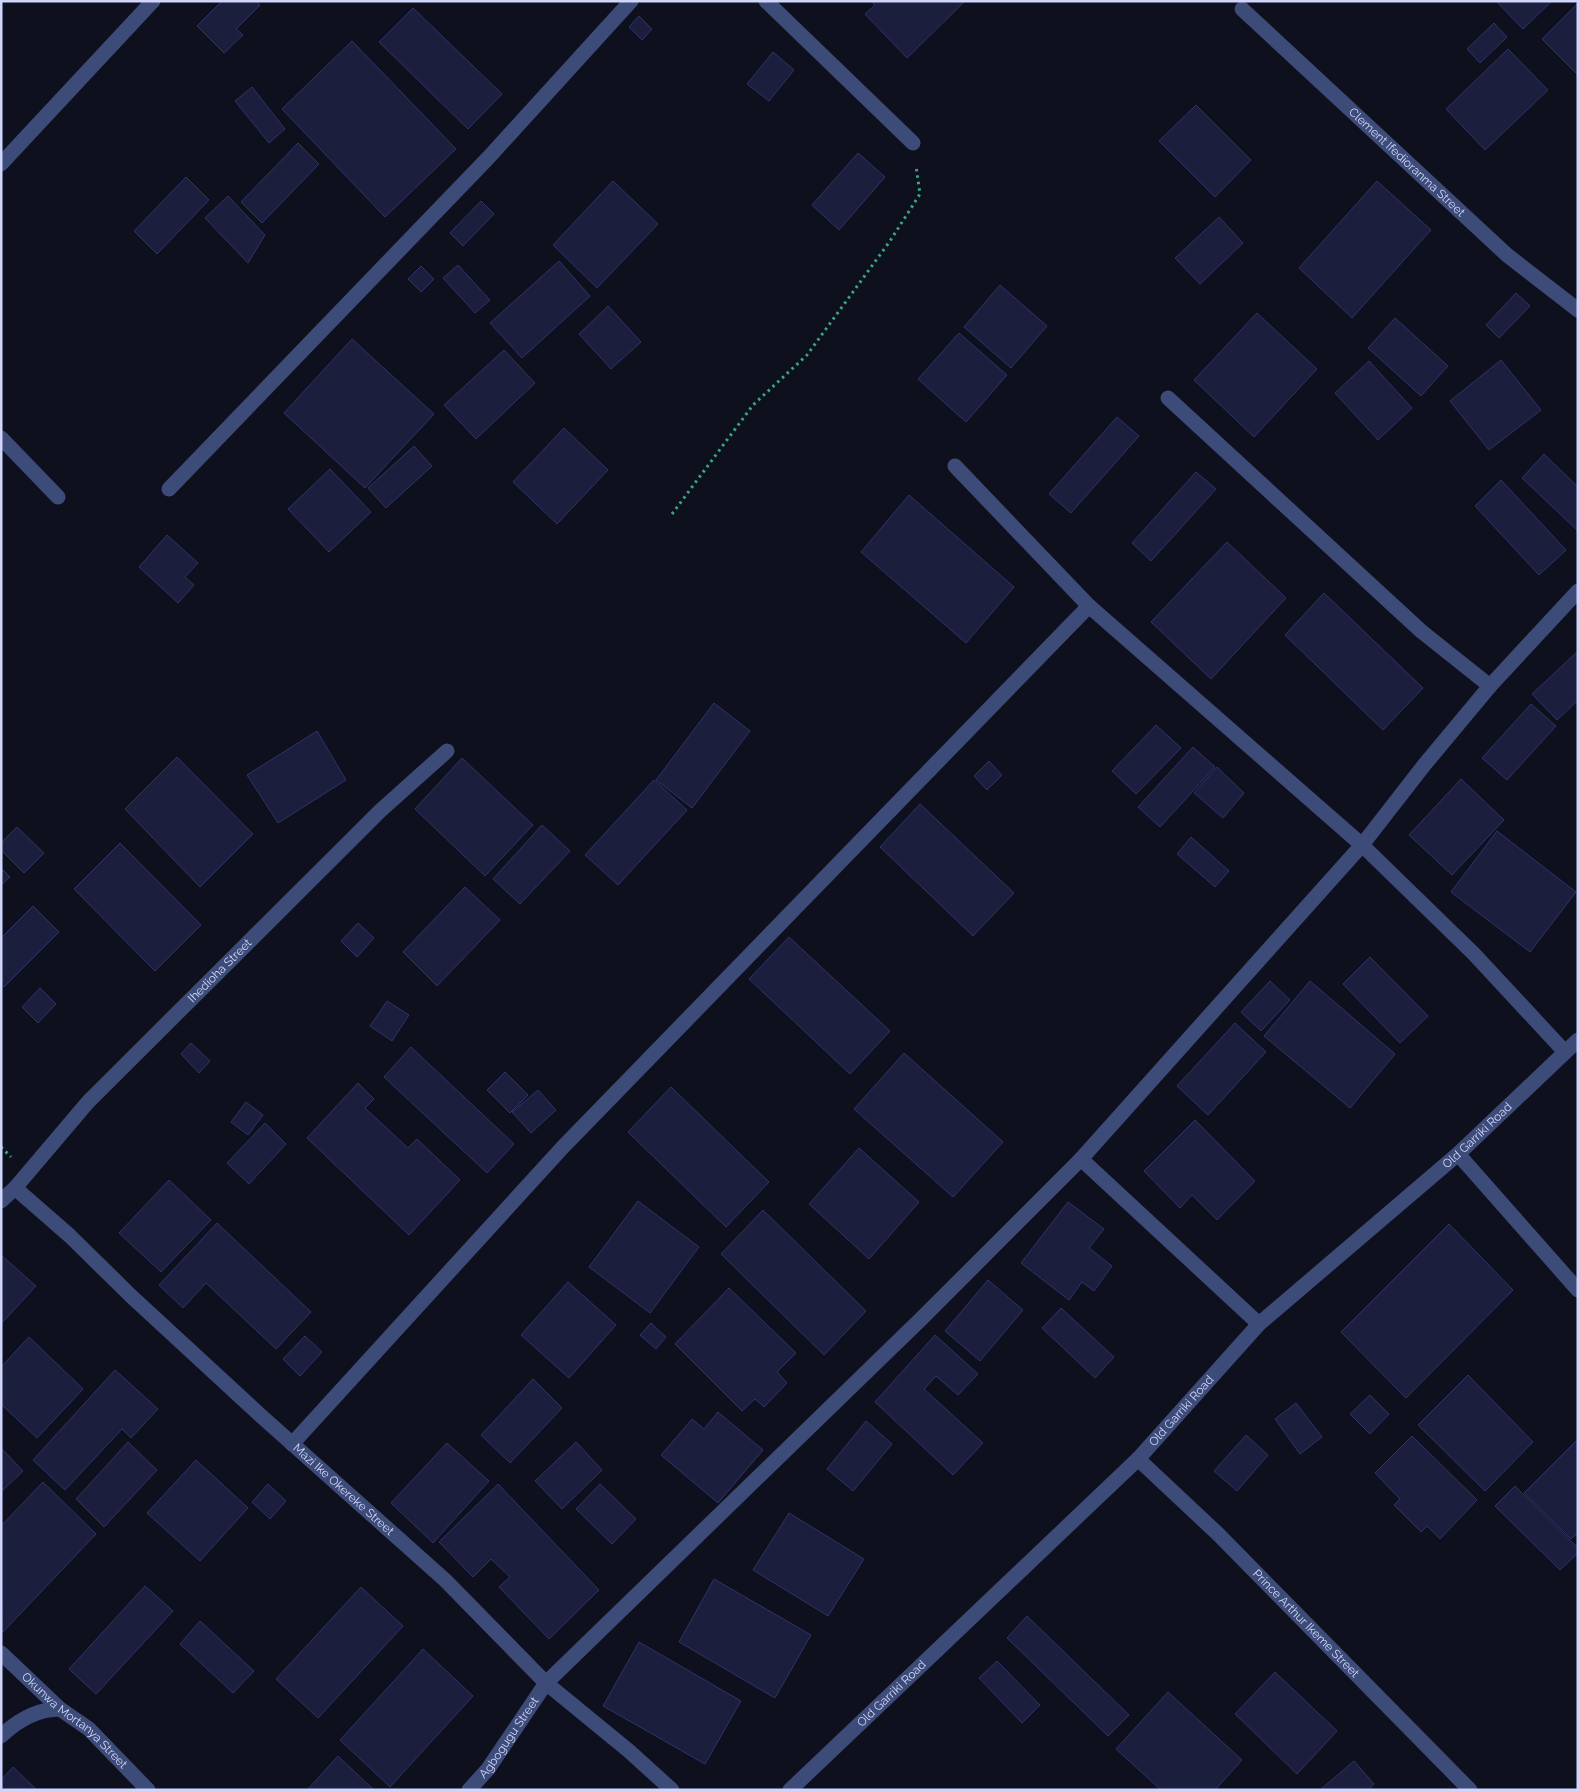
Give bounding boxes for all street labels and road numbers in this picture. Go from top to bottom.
street label: Clement Ifedioranma Street [1346,105,1468,219]
street label: Ihedioha Street [185,936,255,1005]
street label: Old Garriki Road [1440,1100,1515,1171]
street label: Old Garriki Road [1146,1373,1216,1449]
street label: Mazi Ike Okereke Street [290,1441,397,1538]
street label: Prince Arthur Ikeme Street [1250,1567,1362,1680]
street label: Old Garriki Road [854,1657,929,1730]
street label: Okunwa Mortanya Street [19,1670,130,1771]
street label: Agbogugu Street [476,1694,542,1781]

